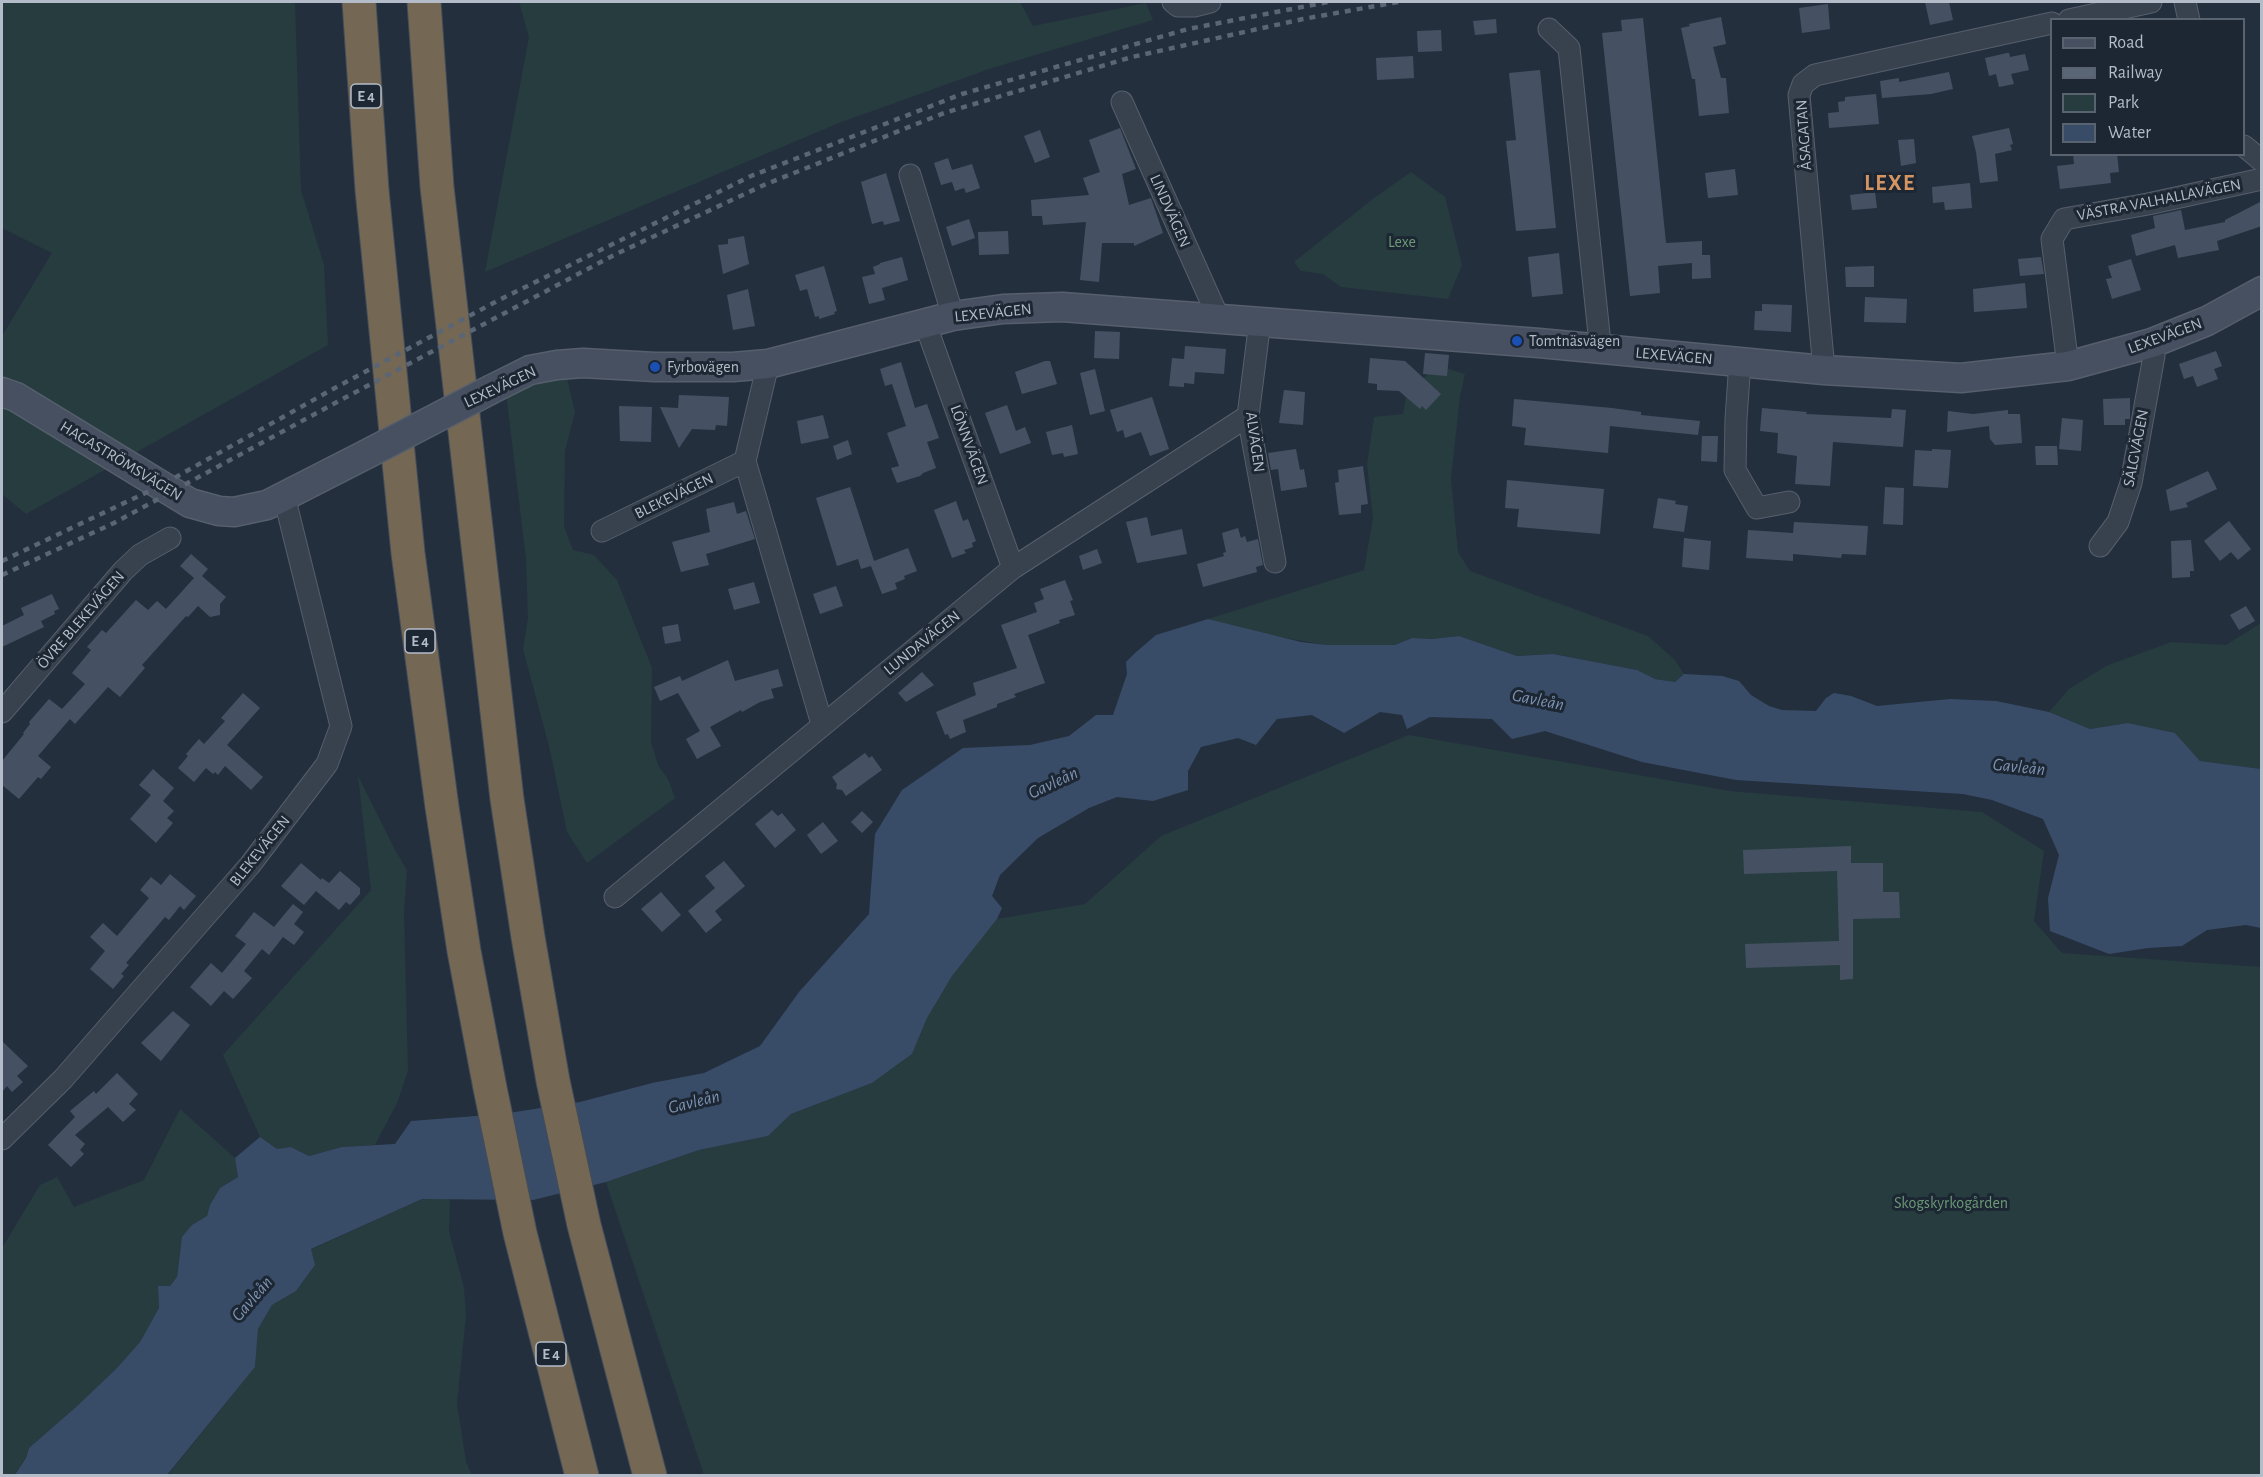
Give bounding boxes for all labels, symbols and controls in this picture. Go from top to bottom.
legend [2050,18,2245,156]
text: Road [2108,34,2144,52]
text: Railway [2108,64,2162,82]
road number: E 4 [351,84,381,108]
text: Park [2108,94,2139,112]
street label: ÅSAGATAN [1792,99,1816,171]
text: Water [2108,124,2151,142]
district label: LEXE [1864,170,1916,196]
street label: LINDVÄGEN [1145,172,1195,250]
street label: VÄSTRA VALHALLAVÄGEN [2075,175,2243,225]
park label: Lexe [1388,232,1416,252]
street label: LEXEVÄGEN [953,299,1033,327]
street label: LEXEVÄGEN [2125,314,2205,358]
place label: Tomtnäsvägen [1529,331,1620,351]
marker: Tomtnäsvägen [1510,334,1524,348]
street label: LEXEVÄGEN [1635,343,1713,369]
place label: Fyrbovägen [667,357,739,377]
marker: Fyrbovägen [648,360,662,374]
street label: LEXEVÄGEN [461,362,539,412]
street label: LÖNNVÄGEN [946,402,992,488]
street label: SÄLGVÄGEN [2119,408,2153,488]
street label: ALVÄGEN [1241,410,1269,474]
street label: HAGASTRÖMSVÄGEN [56,417,186,505]
street label: BLEKEVÄGEN [631,469,717,523]
street label: ÖVRE BLEKEVÄGEN [33,567,129,673]
street label: LUNDAVÄGEN [880,606,964,680]
road number: E 4 [405,629,435,653]
water label: Gavleån [1510,684,1566,716]
water label: Gavleån [1992,754,2046,780]
water label: Gavleån [1025,762,1081,804]
street label: BLEKEVÄGEN [226,812,294,890]
water label: Gavleån [666,1085,722,1119]
park label: Skogskyrkogården [1894,1193,2008,1213]
water label: Gavleån [227,1272,277,1326]
road number: E 4 [536,1342,566,1366]

